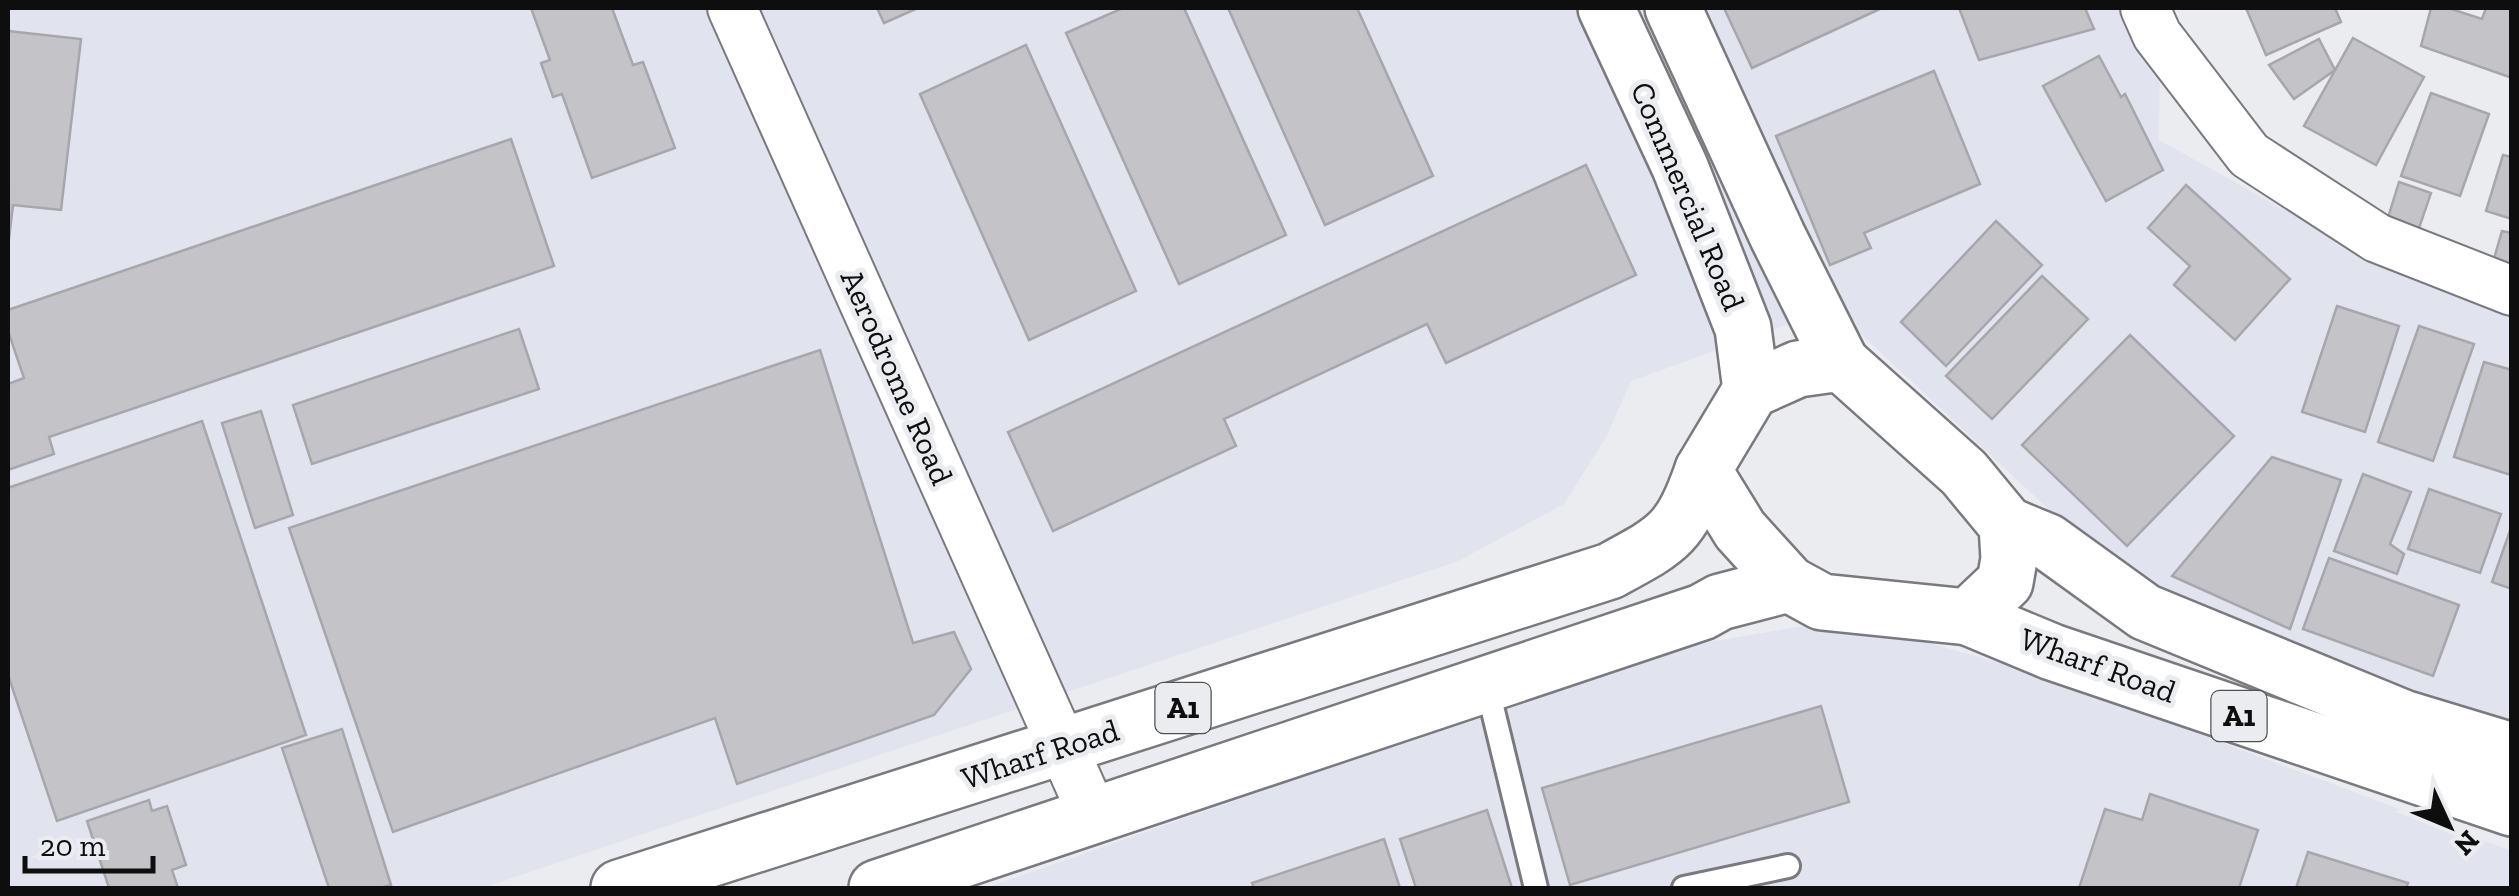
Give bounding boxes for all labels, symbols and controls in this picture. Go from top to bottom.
street label: Commercial Road [1623,76,1753,316]
street label: Aerodrome Road [833,264,962,491]
street label: Wharf Road [2015,619,2181,711]
road number: A1 [1156,683,1210,733]
road number: A1 [2212,691,2266,741]
street label: Wharf Road [957,711,1124,797]
north arrow [2399,776,2499,876]
scale bar [25,811,152,873]
text: N [2447,824,2486,862]
text: 20 m [40,828,106,864]

